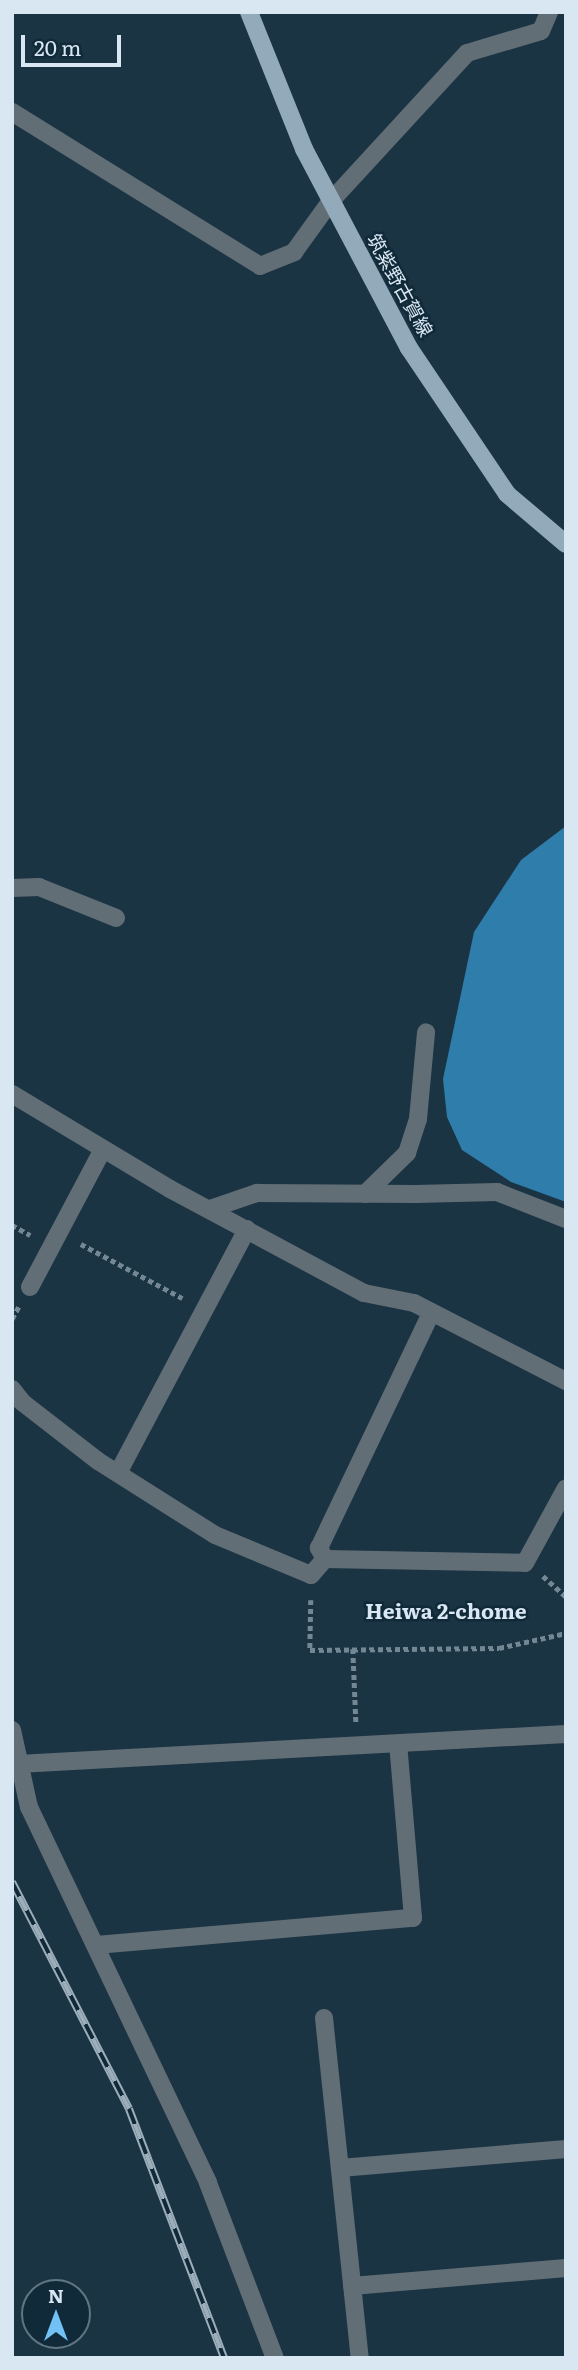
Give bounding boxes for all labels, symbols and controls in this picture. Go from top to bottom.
scale bar [24,21,124,65]
text: 20 m [34,31,81,62]
street label: 筑紫野古賀線 [362,230,438,340]
district label: Heiwa 2-chome [365,1597,527,1623]
north arrow [21,2279,91,2349]
text: N [48,2281,64,2309]

